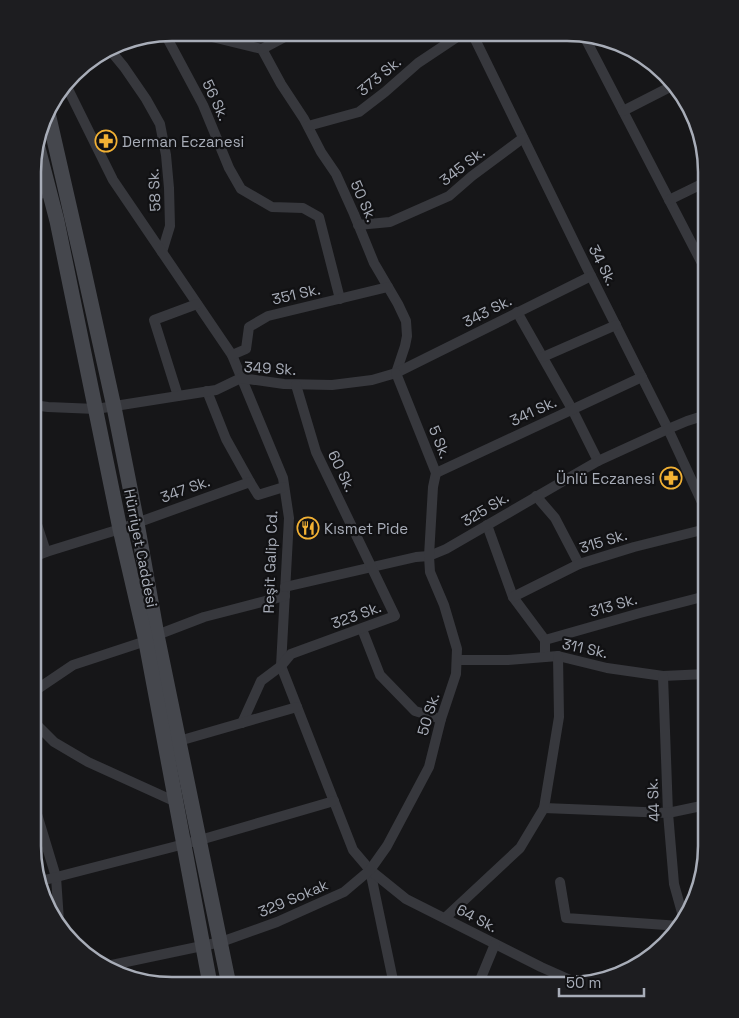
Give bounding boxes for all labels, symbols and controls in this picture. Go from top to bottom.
street label: 373 Sk. [353,52,405,100]
street label: 56 Sk. [198,76,234,124]
pharmacy icon: Derman Eczanesi [94,129,118,153]
place label: Derman Eczanesi [122,132,244,151]
street label: 345 Sk. [436,142,488,190]
street label: 58 Sk. [143,168,165,212]
street label: 50 Sk. [346,177,382,225]
street label: 34 Sk. [585,241,621,289]
street label: 351 Sk. [270,279,322,309]
street label: 343 Sk. [459,291,515,331]
street label: 349 Sk. [243,357,297,379]
street label: 341 Sk. [507,392,559,430]
street label: 5 Sk. [425,423,455,461]
street label: 60 Sk. [324,447,360,495]
pharmacy icon: Ünlü Eczanesi [659,466,683,490]
place label: Ünlü Eczanesi [556,469,655,488]
street label: 347 Sk. [158,471,212,507]
street label: Hürriyet Caddesi [120,487,162,609]
street label: 325 Sk. [458,487,512,531]
street label: Reşit Galip Cd. [259,510,281,614]
restaurant icon: Kısmet Pide [296,516,320,540]
place label: Kısmet Pide [324,519,408,538]
street label: 315 Sk. [577,525,629,557]
street label: 313 Sk. [587,589,639,621]
street label: 323 Sk. [328,597,384,633]
street label: 311 Sk. [560,634,610,662]
street label: 50 Sk. [413,690,443,738]
street label: 44 Sk. [642,778,664,822]
street label: 329 Sokak [255,875,331,921]
street label: 64 Sk. [453,900,501,936]
scale bar [559,966,644,998]
text: 50 m [566,973,601,992]

